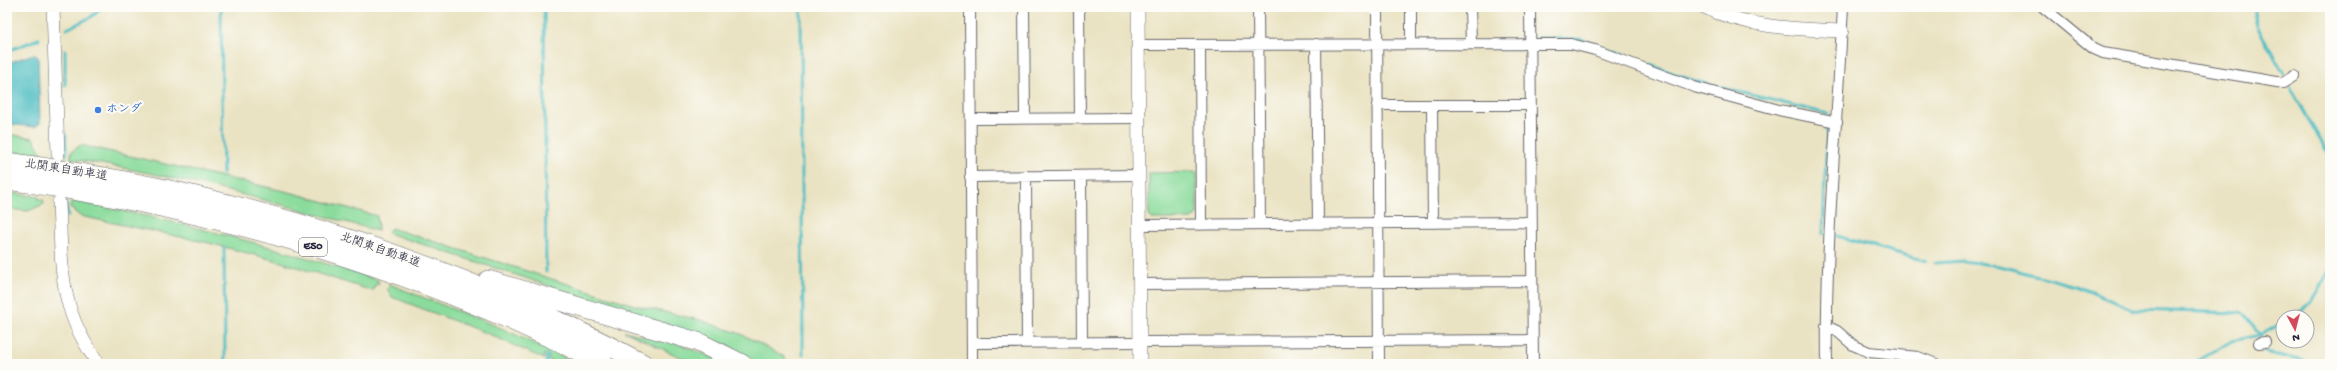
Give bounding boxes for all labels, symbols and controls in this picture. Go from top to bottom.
place label: ホンダ [106,102,142,117]
marker: ホンダ [93,105,103,115]
street label: 北関東自動車道 [23,157,109,184]
street label: 北関東自動車道 [338,230,422,271]
road number: E50 [299,238,327,256]
north arrow [2275,309,2315,349]
text: N [2292,331,2300,343]

